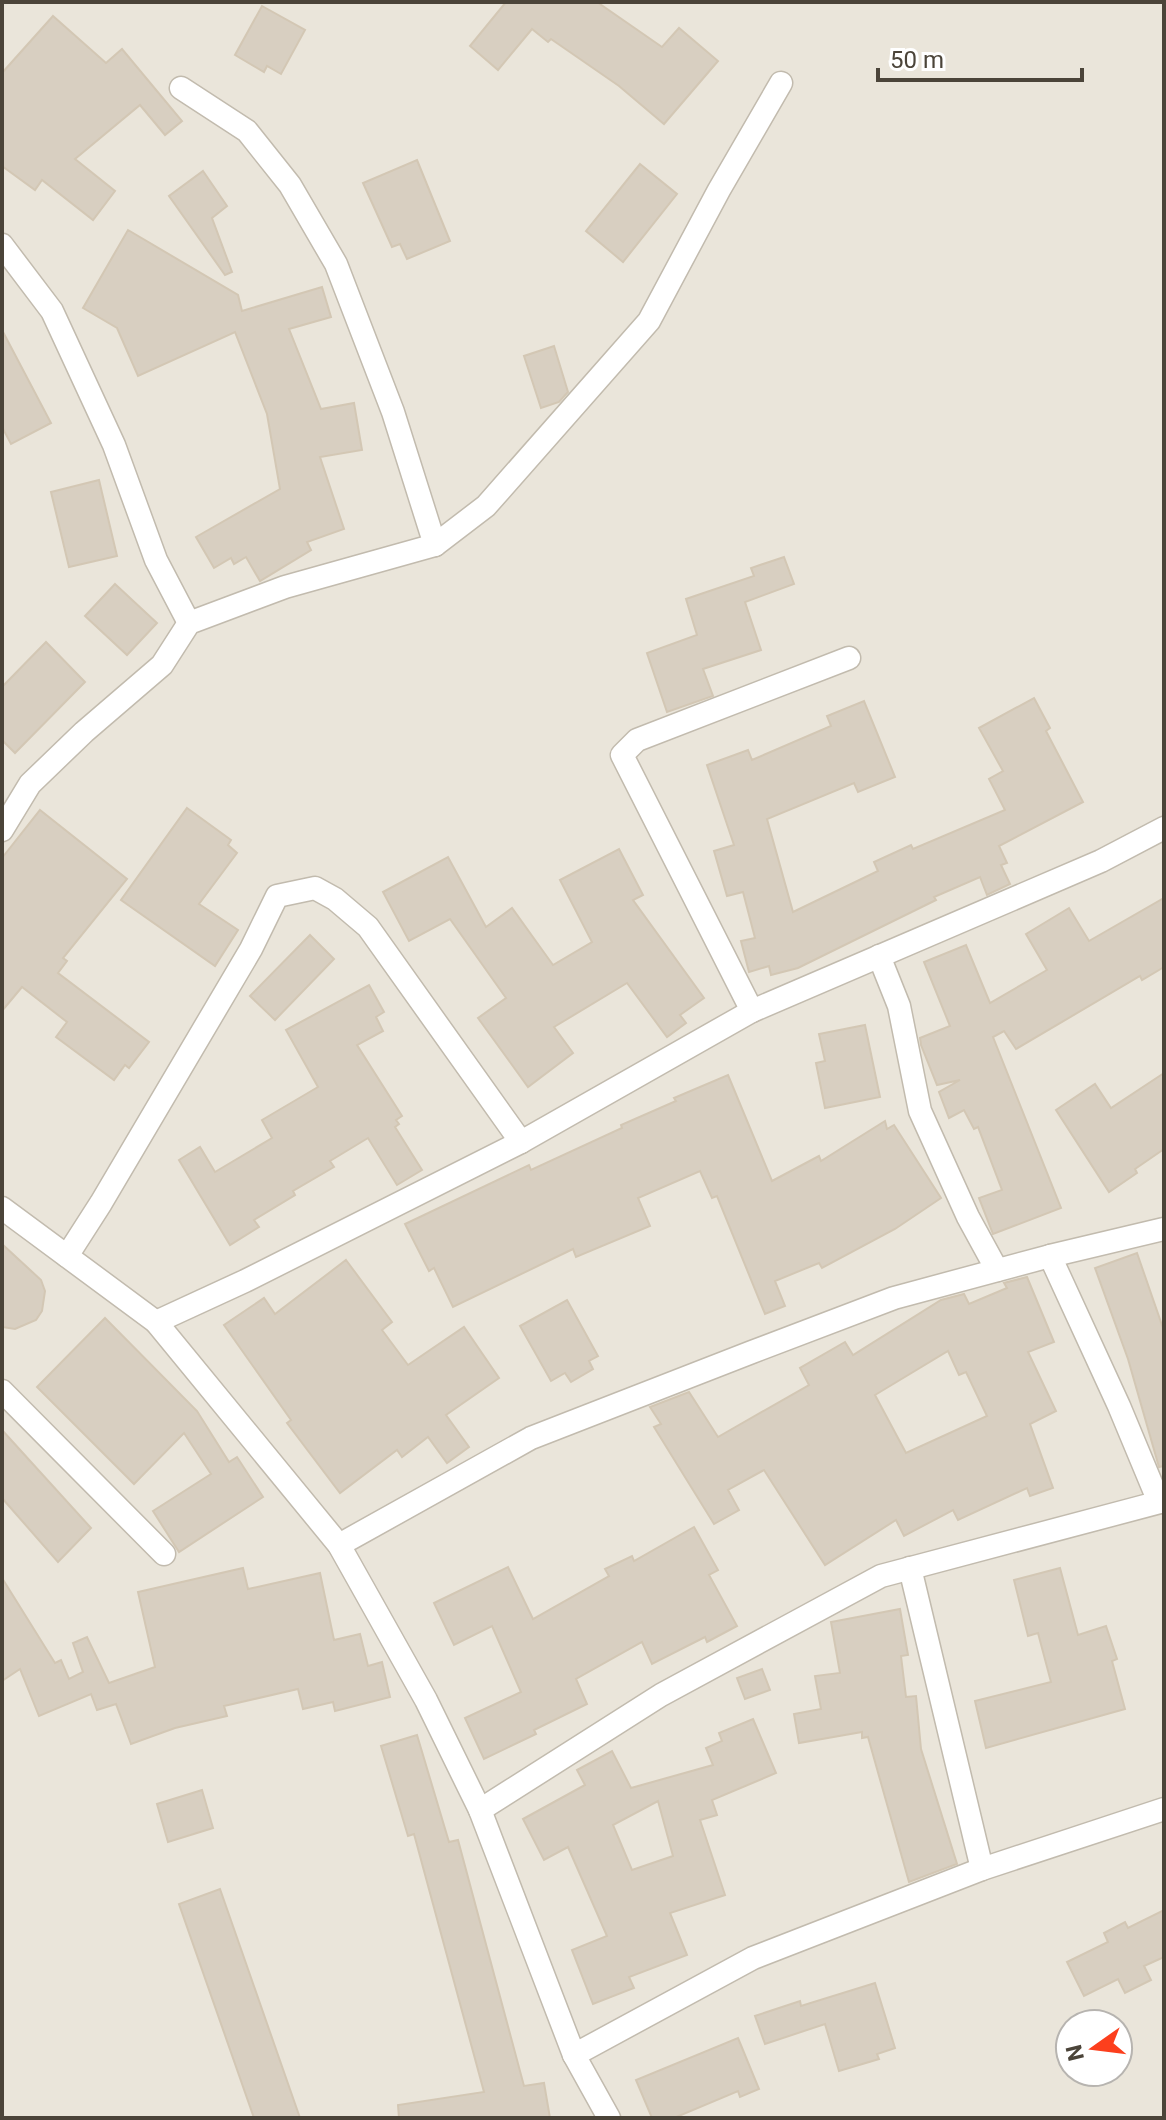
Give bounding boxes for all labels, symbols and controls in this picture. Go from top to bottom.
scale bar [878,32,1082,82]
text: 50 m [890,46,944,74]
north arrow [1054,2008,1134,2088]
text: N [1061,2042,1089,2063]

